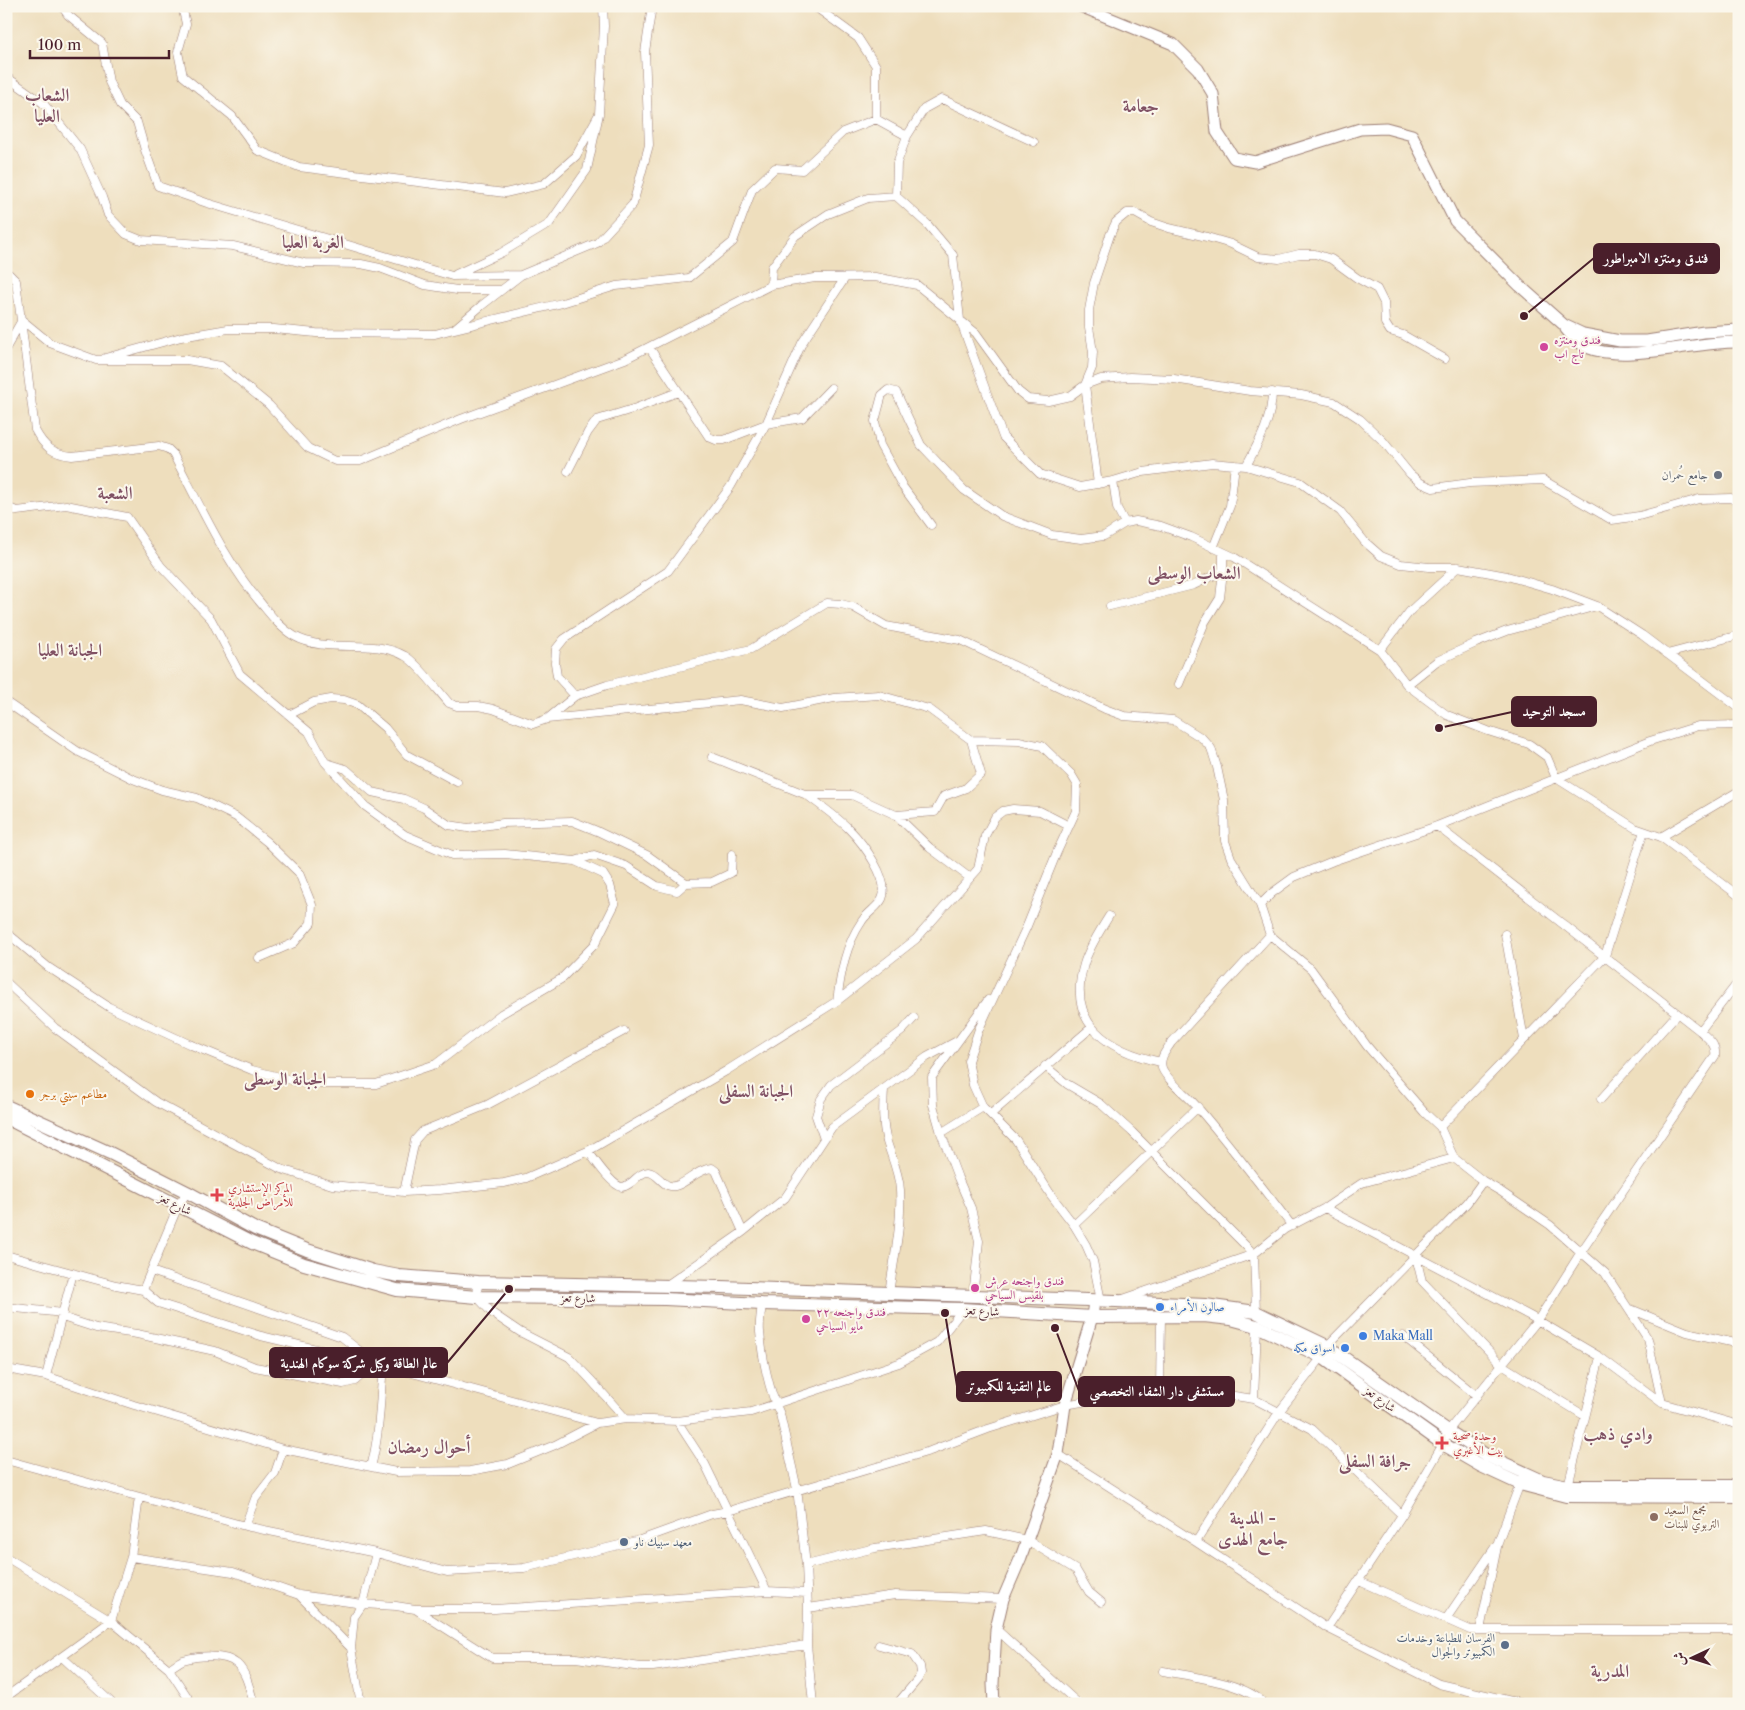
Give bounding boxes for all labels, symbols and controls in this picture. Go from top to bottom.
scale bar [30,28,169,60]
text: 100 m [38,35,81,54]
district label: الشعاب العليا [25,84,69,127]
district label: جعامة [1123,95,1159,117]
district label: الغربة العليا [282,231,344,254]
callout: فندق ومنتزه الامبراطور [1594,244,1719,273]
text: فندق ومنتزه الامبراطور [1602,249,1708,267]
place label: فندق ومنتزه تاج اب [1554,332,1601,365]
marker: فندق ومنتزه تاج اب [1538,341,1550,353]
place label: جامع حُمران [1662,465,1708,486]
marker: جامع حُمران [1712,469,1724,481]
district label: الشعبة [97,482,133,504]
district label: الشعاب الوسطى [1147,562,1241,585]
district label: الجبانة العليا [38,639,102,661]
callout: مسجد التوحيد [1512,697,1596,726]
text: مسجد التوحيد [1522,702,1586,720]
district label: الجبانة الوسطى [244,1068,326,1091]
district label: الجبانة السفلى [718,1080,793,1105]
place label: مطاعم سيتي برجر [38,1086,107,1106]
marker: مطاعم سيتي برجر [24,1088,36,1100]
place label: المركز الإستشاري للأمراض الجلدية [228,1180,293,1211]
street label: شارع تعز [153,1188,194,1222]
marker: المركز الإستشاري للأمراض الجلدية [210,1188,224,1202]
place label: فندق واجنحه عرش بلقيس السياحي [985,1273,1064,1305]
marker: فندق واجنحه عرش بلقيس السياحي [969,1282,981,1294]
street label: شارع تعز [558,1290,596,1309]
place label: صالون الأمراء [1170,1298,1225,1316]
marker: صالون الأمراء [1154,1301,1166,1313]
street label: شارع تعز [962,1302,1000,1323]
place label: فندق واجنحه ٢٢ مايو السياحي [816,1304,886,1336]
marker: فندق واجنحه ٢٢ مايو السياحي [800,1313,812,1325]
place label: Maka Mall [1373,1328,1433,1343]
marker: Maka Mall [1357,1330,1369,1342]
place label: اسواق مكه [1293,1340,1335,1356]
marker: اسواق مكه [1339,1342,1351,1354]
callout: عالم الطاقة وكيل شركة سوكام الهندية [270,1348,447,1377]
text: عالم الطاقة وكيل شركة سوكام الهندية [281,1354,438,1376]
callout: عالم التقنية للكمبيوتر [957,1372,1061,1401]
text: عالم التقنية للكمبيوتر [965,1377,1052,1399]
callout: مستشفى دار الشفاء التخصصي [1079,1377,1234,1406]
street label: شارع تعز [1358,1381,1399,1418]
text: مستشفى دار الشفاء التخصصي [1089,1382,1225,1405]
district label: وادي ذهب [1583,1423,1653,1449]
place label: وحدة صحية بيت الأغبري [1453,1428,1503,1460]
district label: أحوال رمضان [387,1434,471,1458]
marker: وحدة صحية بيت الأغبري [1435,1436,1449,1450]
district label: جرافة السفلى [1338,1450,1411,1475]
place label: مجمع السعيد التربوي للبنات [1664,1502,1720,1534]
district label: المدينة - جامع الهدى [1218,1507,1288,1556]
marker: مجمع السعيد التربوي للبنات [1648,1511,1660,1523]
place label: معهد سبيك ناو [632,1534,692,1550]
marker: معهد سبيك ناو [618,1536,630,1548]
place label: الفرسان للطباعة وخدمات الكمبيوتر والجوال [1397,1630,1495,1660]
north arrow [1668,1632,1718,1682]
marker: الفرسان للطباعة وخدمات الكمبيوتر والجوال [1499,1639,1511,1651]
text: ش [1670,1651,1688,1666]
district label: المدرية [1591,1660,1629,1682]

